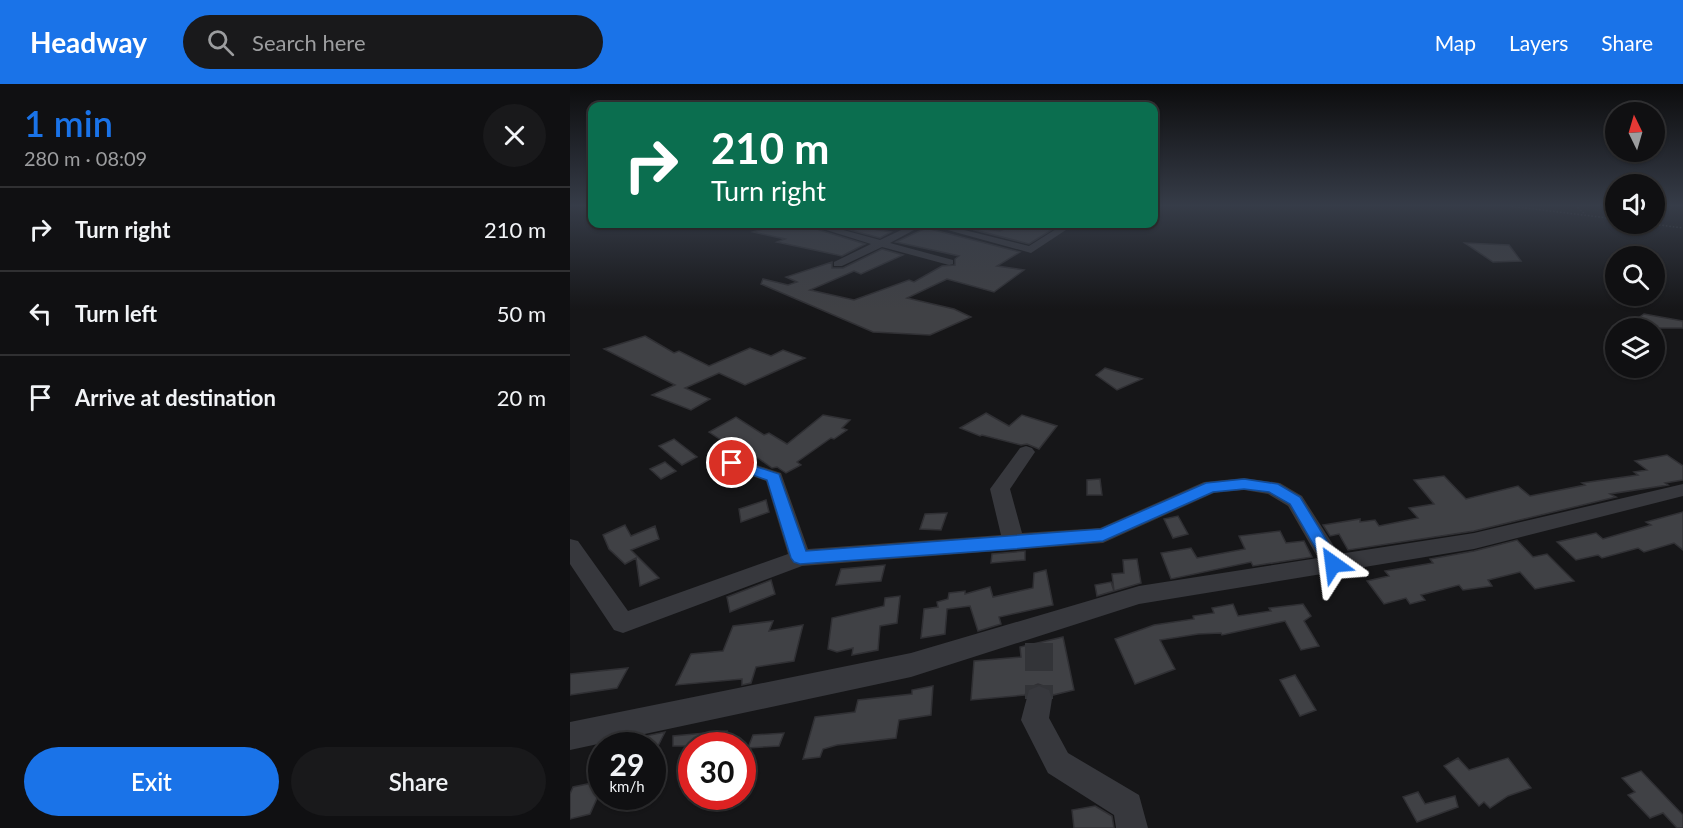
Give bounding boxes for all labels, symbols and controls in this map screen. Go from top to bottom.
search box [183,15,603,69]
text: Headway [30,25,147,59]
icon: search [204,26,237,59]
text: Search here [252,29,366,56]
text: Map [1435,30,1476,55]
text: Layers [1509,30,1568,55]
text: Share [1601,30,1653,55]
text: 1 min [24,101,113,145]
north arrow [1605,102,1665,162]
map controls [1605,102,1665,378]
button: close [483,104,546,167]
text: 210 m [711,123,829,173]
icon: right [612,126,690,204]
text: 280 m · 08:09 [24,146,147,170]
text: Turn right [711,174,826,207]
button: sound [1605,174,1665,234]
icon: right [24,213,57,246]
text: Turn right [75,216,170,243]
text: 210 m [484,216,546,243]
button: search [1605,246,1665,306]
icon: left [24,297,57,330]
text: Turn left [75,300,157,327]
text: 50 m [497,300,546,327]
button: layers [1605,318,1665,378]
icon: arrive [24,381,57,414]
text: Arrive at destination [75,384,276,411]
text: 20 m [497,384,546,411]
pin [706,437,757,488]
icon: arrive [715,446,748,479]
position arrow [1301,532,1365,596]
speed limit sign: 30 [678,732,756,810]
text: 29 [610,746,644,782]
button: Exit [24,747,279,816]
button: Share [291,747,546,816]
text: km/h [609,777,645,795]

